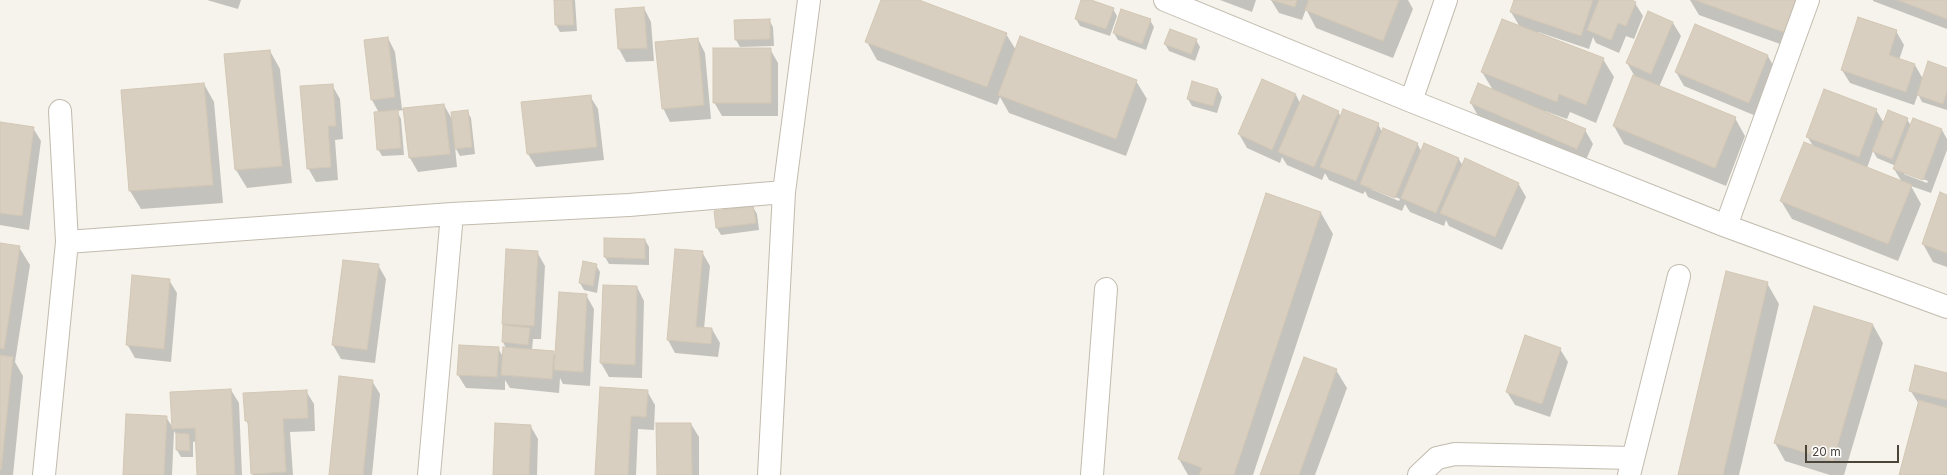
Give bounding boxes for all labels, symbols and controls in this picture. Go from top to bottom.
scale bar [1807,437,1901,463]
text: 20 m [1812,444,1841,459]

